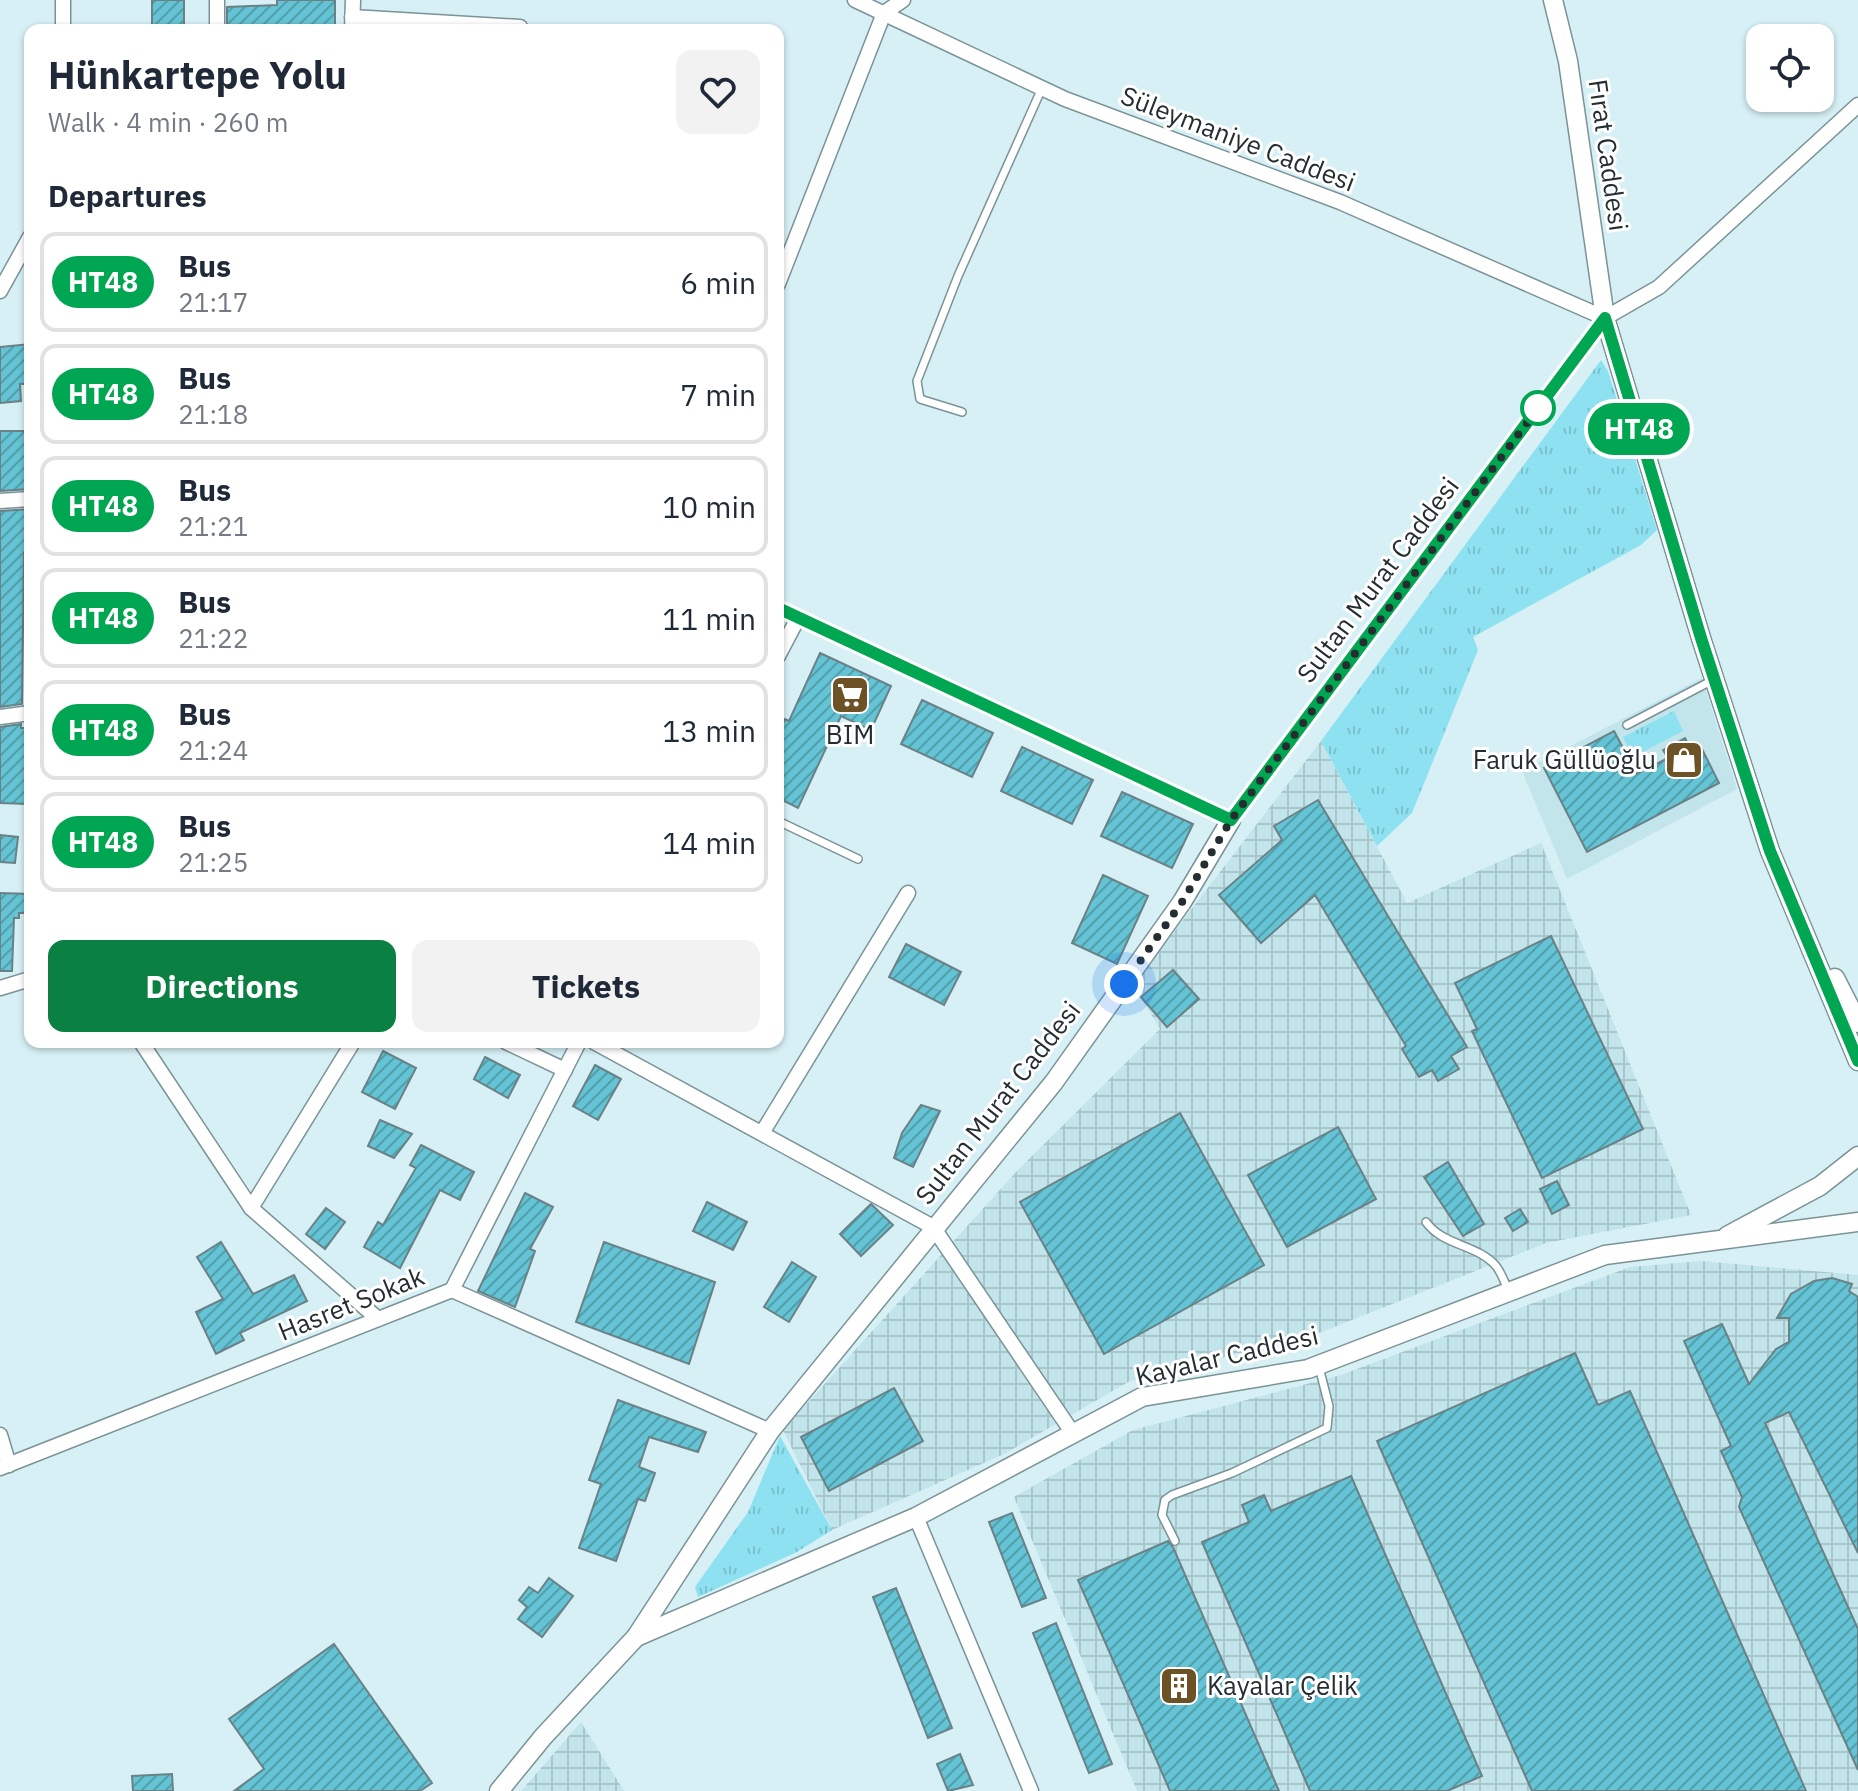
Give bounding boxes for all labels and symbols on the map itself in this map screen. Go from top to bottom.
street label: Fırat Caddesi [1582,77,1636,233]
street label: Süleymaniye Caddesi [1116,78,1361,199]
unlabelled marker [1521,391,1555,425]
line badge: HT48 [1583,403,1695,455]
street label: Sultan Murat Caddesi [1289,470,1466,689]
supermarket icon: BIM [829,674,871,716]
place label: BIM [826,717,874,751]
shop icon: Faruk Güllüoğlu [1663,739,1705,781]
place label: Faruk Güllüoğlu [1473,742,1656,776]
your location [1104,964,1144,1004]
street label: Sultan Murat Caddesi [907,994,1087,1211]
street label: Hasret Sokak [273,1258,429,1348]
street label: Kayalar Caddesi [1132,1317,1322,1393]
building icon: Kayalar Çelik [1158,1665,1200,1707]
place label: Kayalar Çelik [1207,1668,1358,1702]

